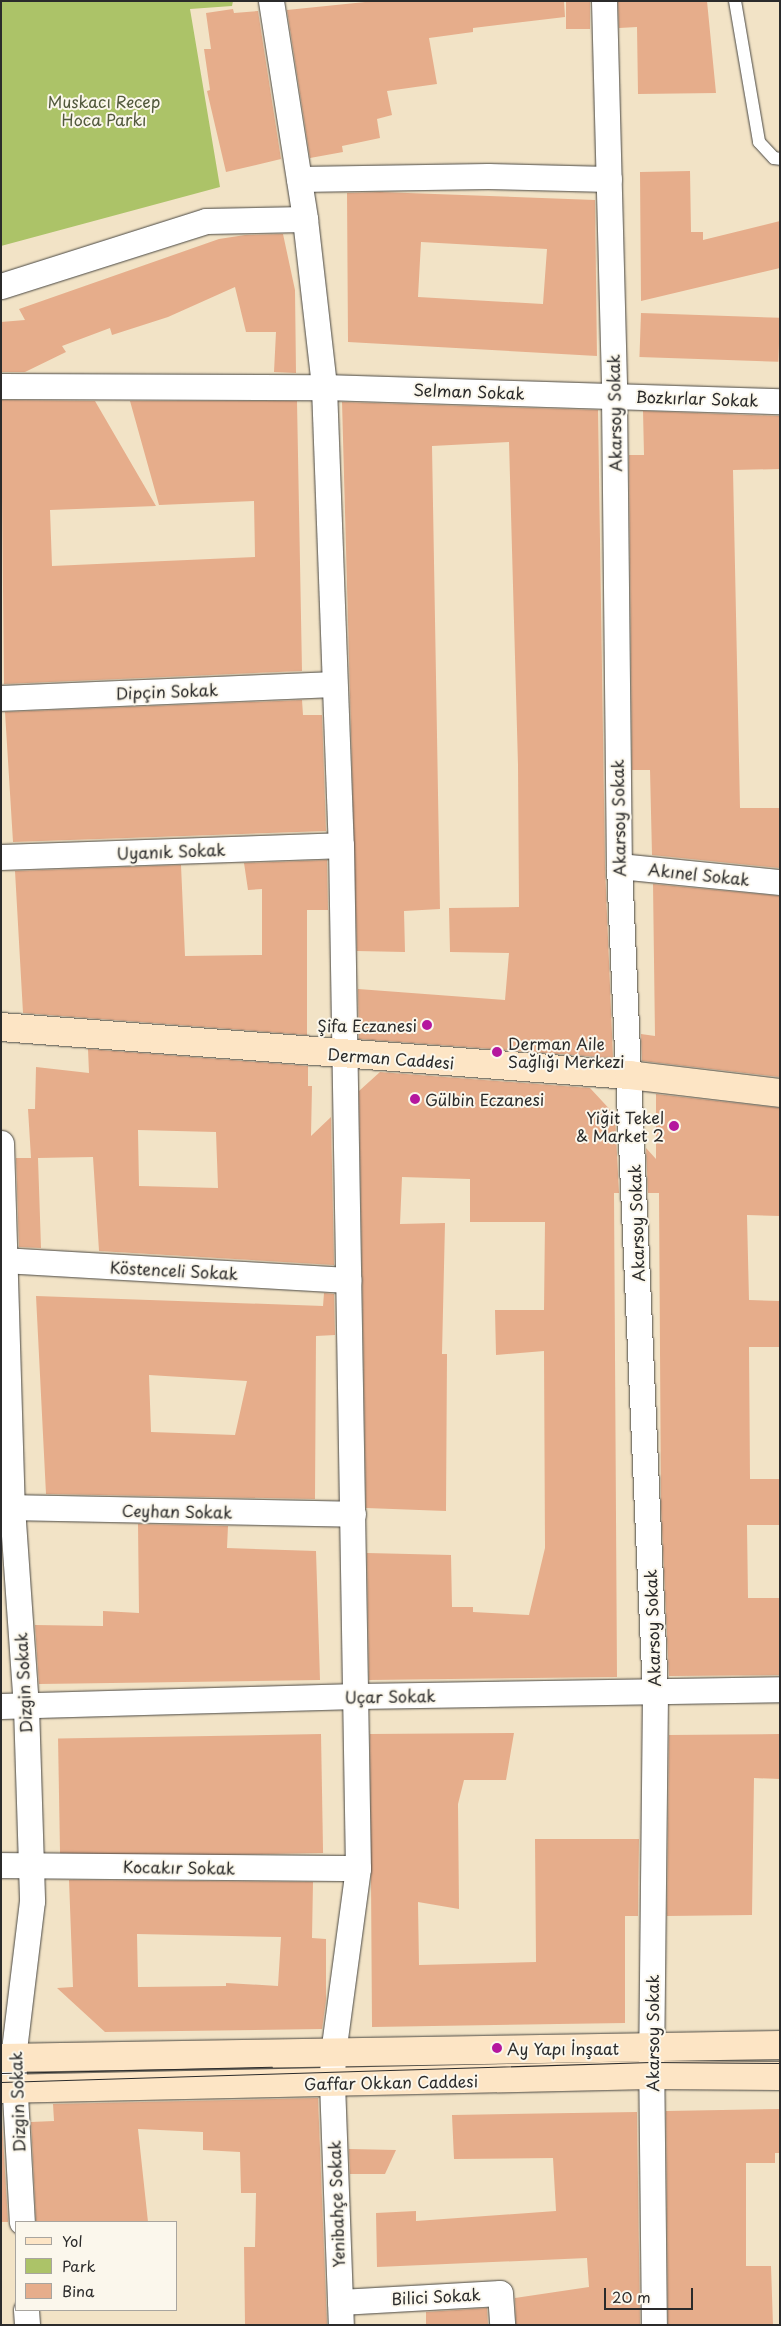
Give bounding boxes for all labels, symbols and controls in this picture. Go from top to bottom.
park label: Muskacı Recep Hoca Parkı [47,91,161,129]
street label: Akarsoy Sokak [603,354,625,472]
street label: Selman Sokak [413,379,525,403]
street label: Bozkırlar Sokak [635,386,759,410]
street label: Dipçin Sokak [116,680,218,702]
street label: Akarsoy Sokak [607,759,629,877]
street label: Uyanık Sokak [116,839,226,863]
street label: Akınel Sokak [647,859,751,889]
place label: Şifa Eczanesi [317,1015,417,1035]
marker: Şifa Eczanesi [421,1019,433,1031]
place label: Derman Aile Sağlığı Merkezi [508,1033,625,1071]
street label: Derman Caddesi [327,1044,455,1072]
marker: Derman Aile Sağlığı Merkezi [490,1045,504,1059]
place label: Gülbin Eczanesi [425,1089,545,1109]
marker: Gülbin Eczanesi [409,1093,421,1105]
place label: Yiğit Tekel & Market 2 [574,1107,664,1145]
marker: Yiğit Tekel & Market 2 [668,1120,680,1132]
street label: Akarsoy Sokak [624,1164,648,1282]
street label: Köstenceli Sokak [109,1257,239,1283]
street label: Ceyhan Sokak [122,1500,232,1522]
street label: Akarsoy Sokak [640,1569,664,1687]
street label: Dizgin Sokak [11,1632,35,1734]
street label: Uçar Sokak [345,1686,435,1706]
street label: Kocakır Sokak [123,1856,235,1878]
street label: Akarsoy Sokak [642,1974,662,2092]
place label: Ay Yapı İnşaat [507,2038,619,2058]
marker: Ay Yapı İnşaat [491,2042,503,2054]
street label: Dizgin Sokak [6,2051,28,2153]
street label: Gaffar Okkan Caddesi [304,2071,478,2093]
street label: Yenibahçe Sokak [324,2139,348,2269]
legend [15,2221,178,2311]
text: Yol [62,2229,83,2252]
text: Park [62,2254,96,2277]
scale bar [606,2278,695,2310]
text: Bina [62,2279,94,2302]
street label: Bilici Sokak [391,2284,481,2308]
text: 20 m [612,2285,651,2308]

